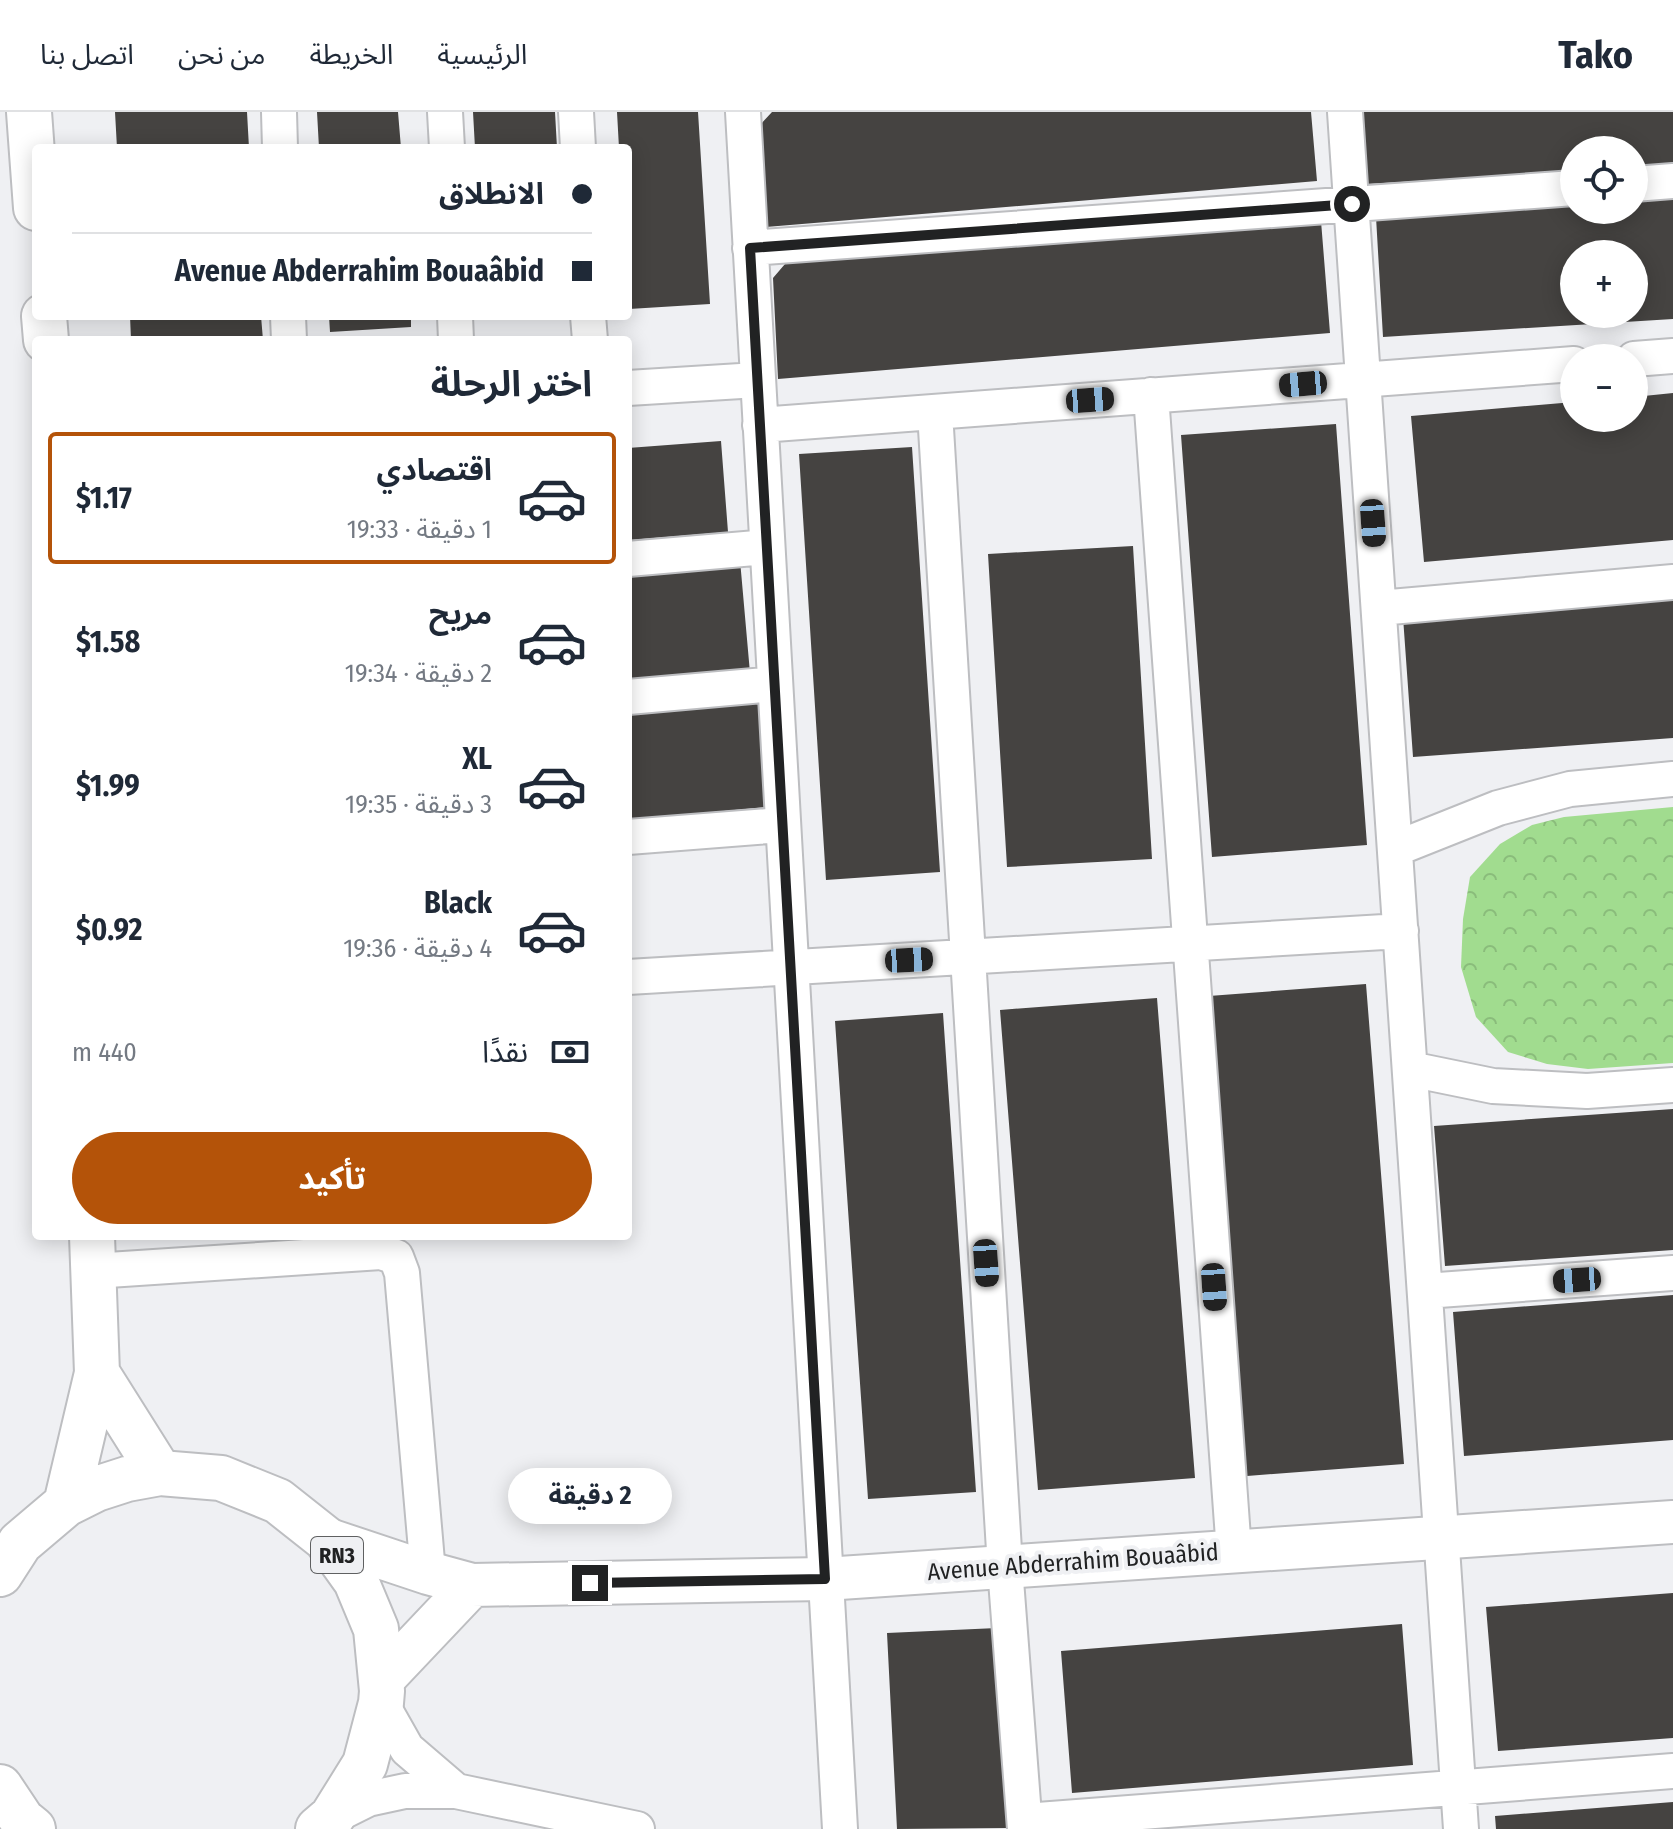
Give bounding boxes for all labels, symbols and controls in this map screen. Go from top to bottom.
text: Tako [1558,32,1633,78]
text: اتصل بنا [40,38,134,71]
text: من نحن [178,38,265,71]
text: الخريطة [309,38,393,71]
text: الرئيسية [437,38,527,71]
map controls [1560,136,1648,432]
button: locate [1560,136,1648,224]
text: الانطلاق [439,176,544,212]
route start [1334,186,1370,222]
button: + [1560,240,1648,328]
text: Avenue Abderrahim Bouaâbid [175,253,544,289]
button: − [1560,344,1648,432]
text: اختر الرحلة [431,362,592,406]
car [1278,370,1328,398]
car [1065,386,1115,414]
text: اقتصادي [377,452,492,488]
icon: car [516,462,588,534]
text: $1.17 [76,480,132,516]
car [1359,498,1387,548]
text: 1 دقيقة · 19:33 [347,514,492,545]
text: مريح [429,596,492,632]
icon: car [516,606,588,678]
text: $1.58 [76,624,140,660]
text: 2 دقيقة · 19:34 [345,658,492,689]
text: XL [462,741,492,777]
icon: car [516,750,588,822]
text: $1.99 [76,768,140,804]
text: 3 دقيقة · 19:35 [345,789,492,820]
text: Black [424,885,492,921]
icon: car [516,894,588,966]
text: $0.92 [76,912,143,948]
text: 4 دقيقة · 19:36 [343,933,492,964]
car [884,947,934,973]
icon: cash [548,1030,592,1074]
text: نقدًا [482,1034,528,1070]
text: 440 m [72,1037,137,1068]
button: تأكيد [72,1132,592,1224]
car [972,1238,1000,1288]
car [1200,1262,1228,1312]
car [1552,1266,1602,1294]
callout: 2 دقيقة [508,1467,672,1523]
text: 2 دقيقة [549,1480,631,1511]
road number: RN3 [311,1537,363,1573]
street label: Avenue Abderrahim Bouaâbid [926,1538,1220,1586]
route end [572,1565,608,1601]

